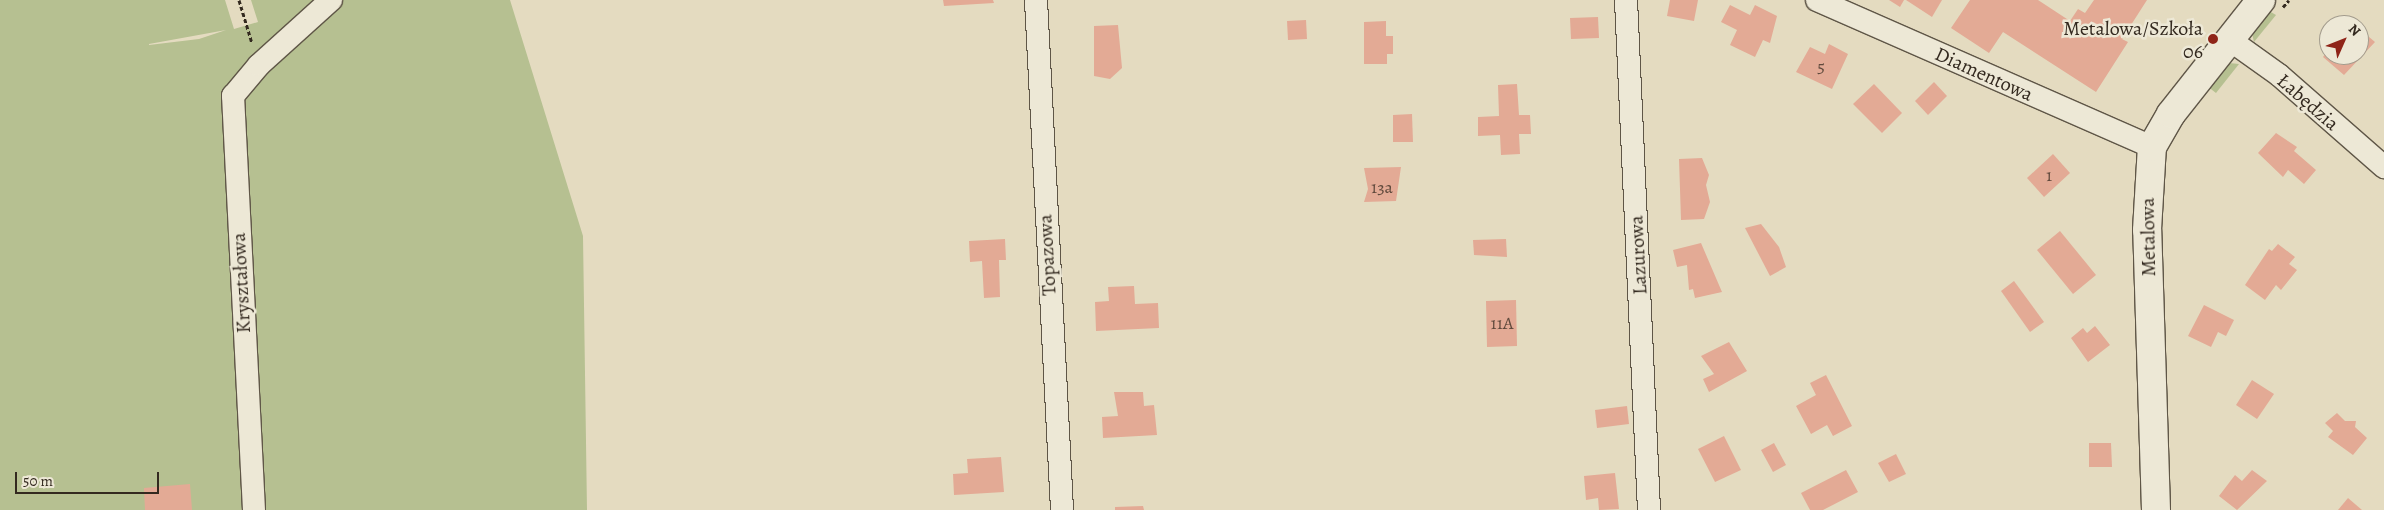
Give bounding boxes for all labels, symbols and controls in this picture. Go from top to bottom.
north arrow [2319,15,2369,65]
place label: Metalowa/Szkoła 06 [2063,16,2203,63]
text: N [2344,20,2365,40]
marker: Metalowa/Szkoła 06 [2207,33,2219,45]
street label: Diamentowa [1931,42,2037,106]
house number: 5 [1817,55,1825,77]
street label: Łabędzia [2272,69,2344,135]
house number: 1 [2046,164,2052,186]
house number: 13a [1371,176,1393,198]
street label: Metalowa [2135,197,2161,277]
street label: Topazowa [1033,214,1061,296]
street label: Lazurowa [1624,215,1652,295]
street label: Kryształowa [226,232,256,334]
house number: 11A [1491,312,1513,334]
scale bar [18,462,161,494]
text: 50 m [23,471,53,491]

